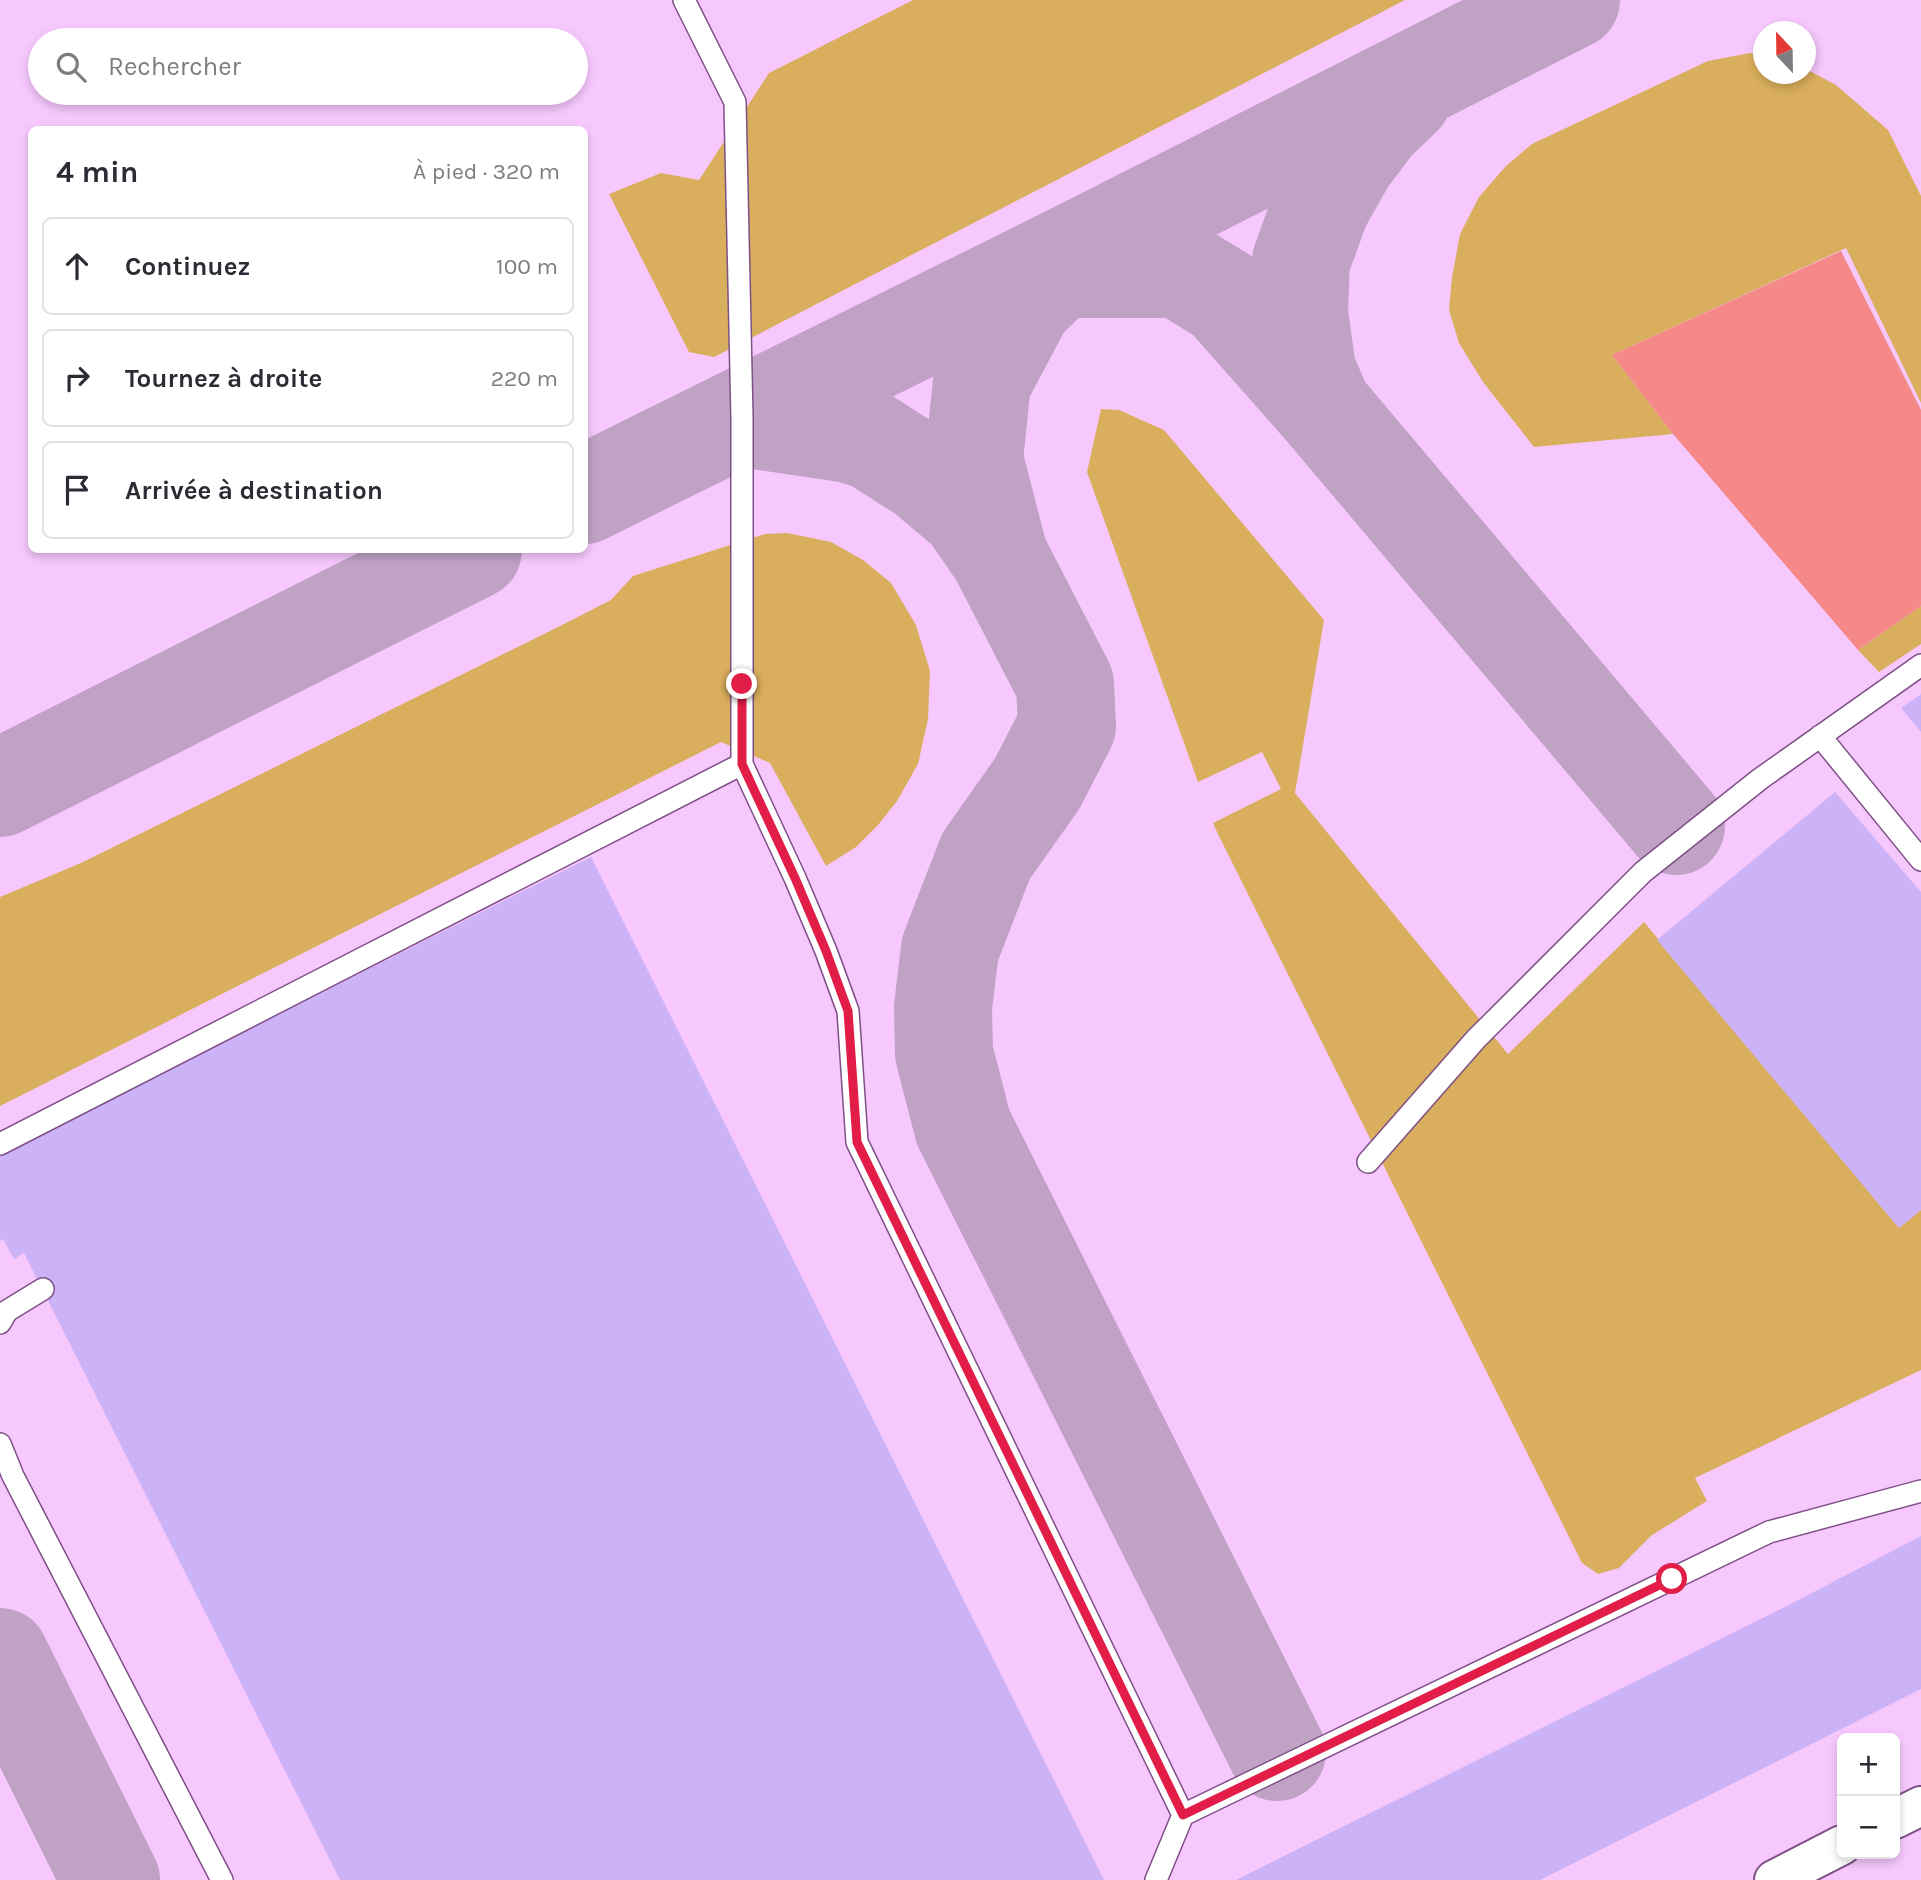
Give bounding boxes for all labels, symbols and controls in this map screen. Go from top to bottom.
north arrow [1753,21,1816,84]
search box [28,28,588,105]
icon: search [52,48,90,86]
text: Rechercher [108,51,241,82]
text: 4 min [56,154,138,190]
text: À pied · 320 m [413,158,560,185]
icon: ahead [58,247,96,285]
text: Continuez [125,251,250,282]
text: 100 m [496,253,558,280]
icon: right [58,359,96,397]
text: Tournez à droite [125,363,322,394]
text: 220 m [491,365,558,392]
icon: arrive [58,471,96,509]
text: Arrivée à destination [125,475,383,506]
route end [726,668,757,699]
route start [1656,1563,1687,1594]
map controls [1837,1733,1900,1859]
button: + [1837,1733,1900,1796]
button: − [1837,1796,1900,1859]

